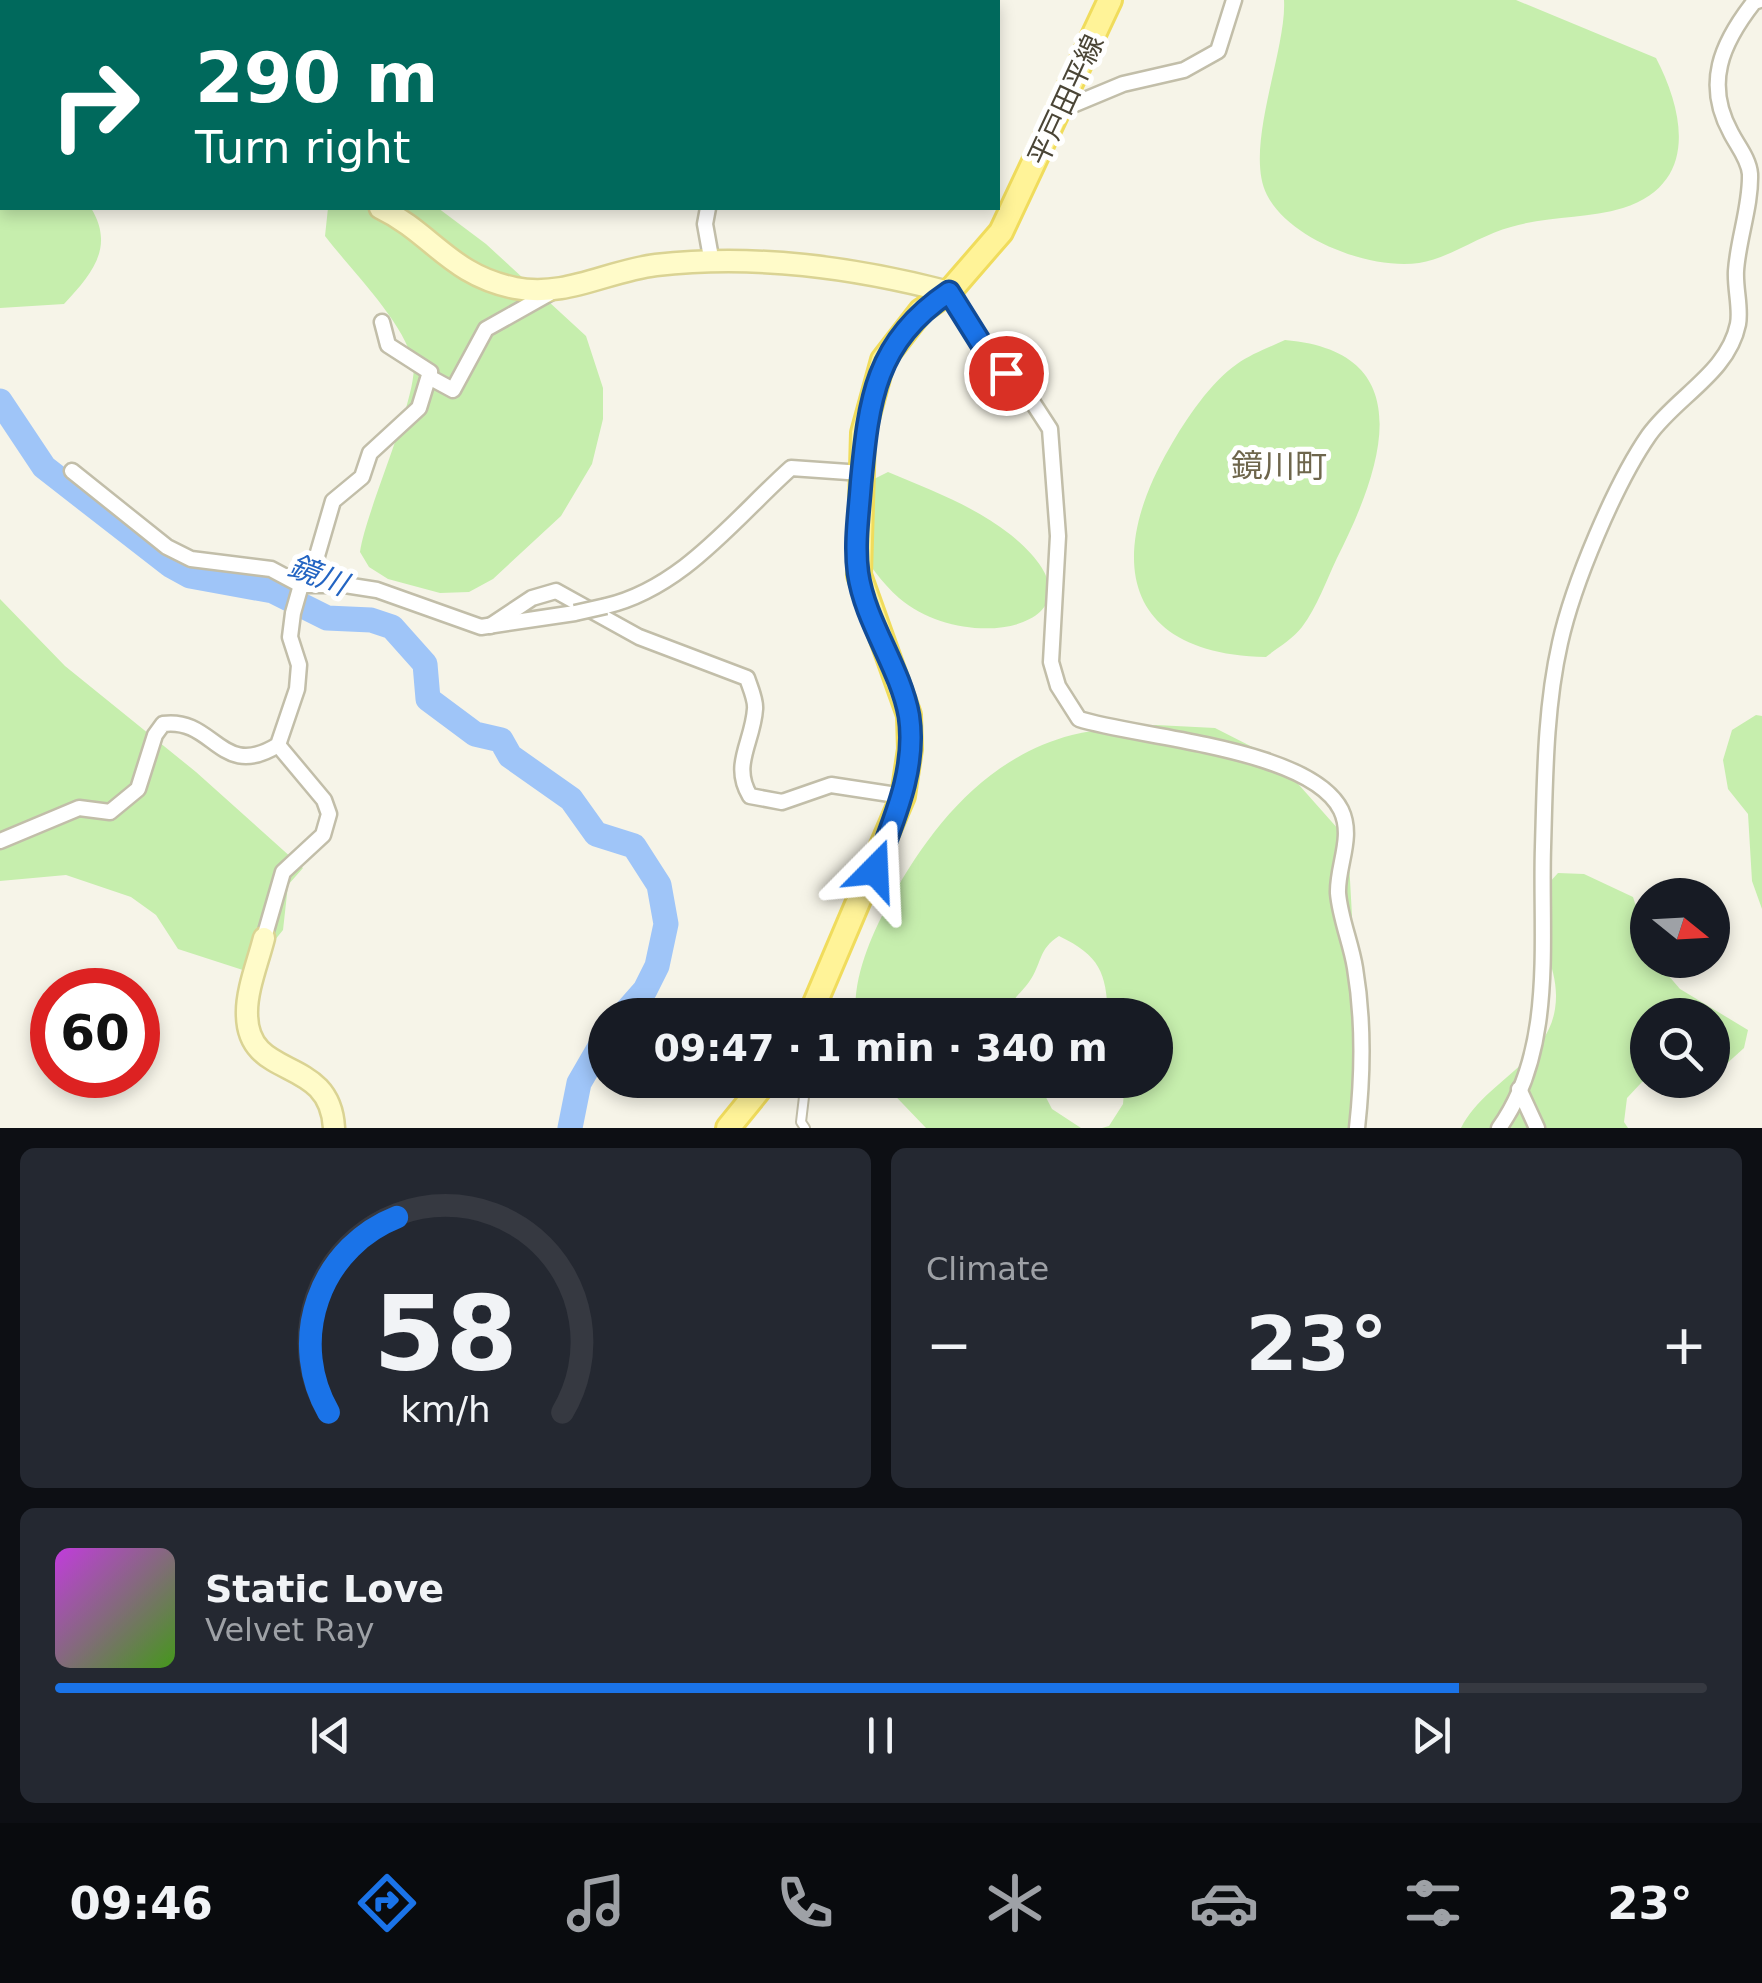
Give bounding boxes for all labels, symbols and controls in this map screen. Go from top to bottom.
street label: 平戸田平線 [1021,30,1111,170]
text: 290 m [195,37,438,119]
icon: right [30,40,160,170]
text: Turn right [195,121,410,174]
pin [964,331,1049,416]
icon: arrive [979,346,1034,401]
district label: 鏡川町 [1231,447,1327,485]
water label: 鏡川 [284,548,355,603]
position arrow [823,818,927,922]
north arrow [1630,878,1730,978]
map controls [1630,878,1730,1098]
speed limit sign: 60 [30,968,160,1098]
button: search [1630,998,1730,1098]
text: 09:47 · 1 min · 340 m [653,1026,1108,1070]
text: Climate [926,1250,1049,1288]
text: 58 [373,1273,518,1395]
text: 23° [1246,1300,1387,1388]
text: − [926,1313,972,1377]
text: + [1661,1313,1707,1377]
text: km/h [400,1389,491,1430]
text: Static Love [205,1567,444,1611]
text: Velvet Ray [205,1611,374,1649]
icon: previous [303,1708,358,1763]
icon: pause [853,1708,908,1763]
icon: next [1404,1708,1459,1763]
icon: directions [352,1868,422,1938]
icon: music [561,1868,631,1938]
icon: phone [770,1868,840,1938]
icon: climate [980,1868,1050,1938]
icon: car [1189,1868,1259,1938]
icon: filters [1398,1868,1468,1938]
text: 09:46 [70,1877,213,1930]
text: 23° [1607,1877,1692,1930]

